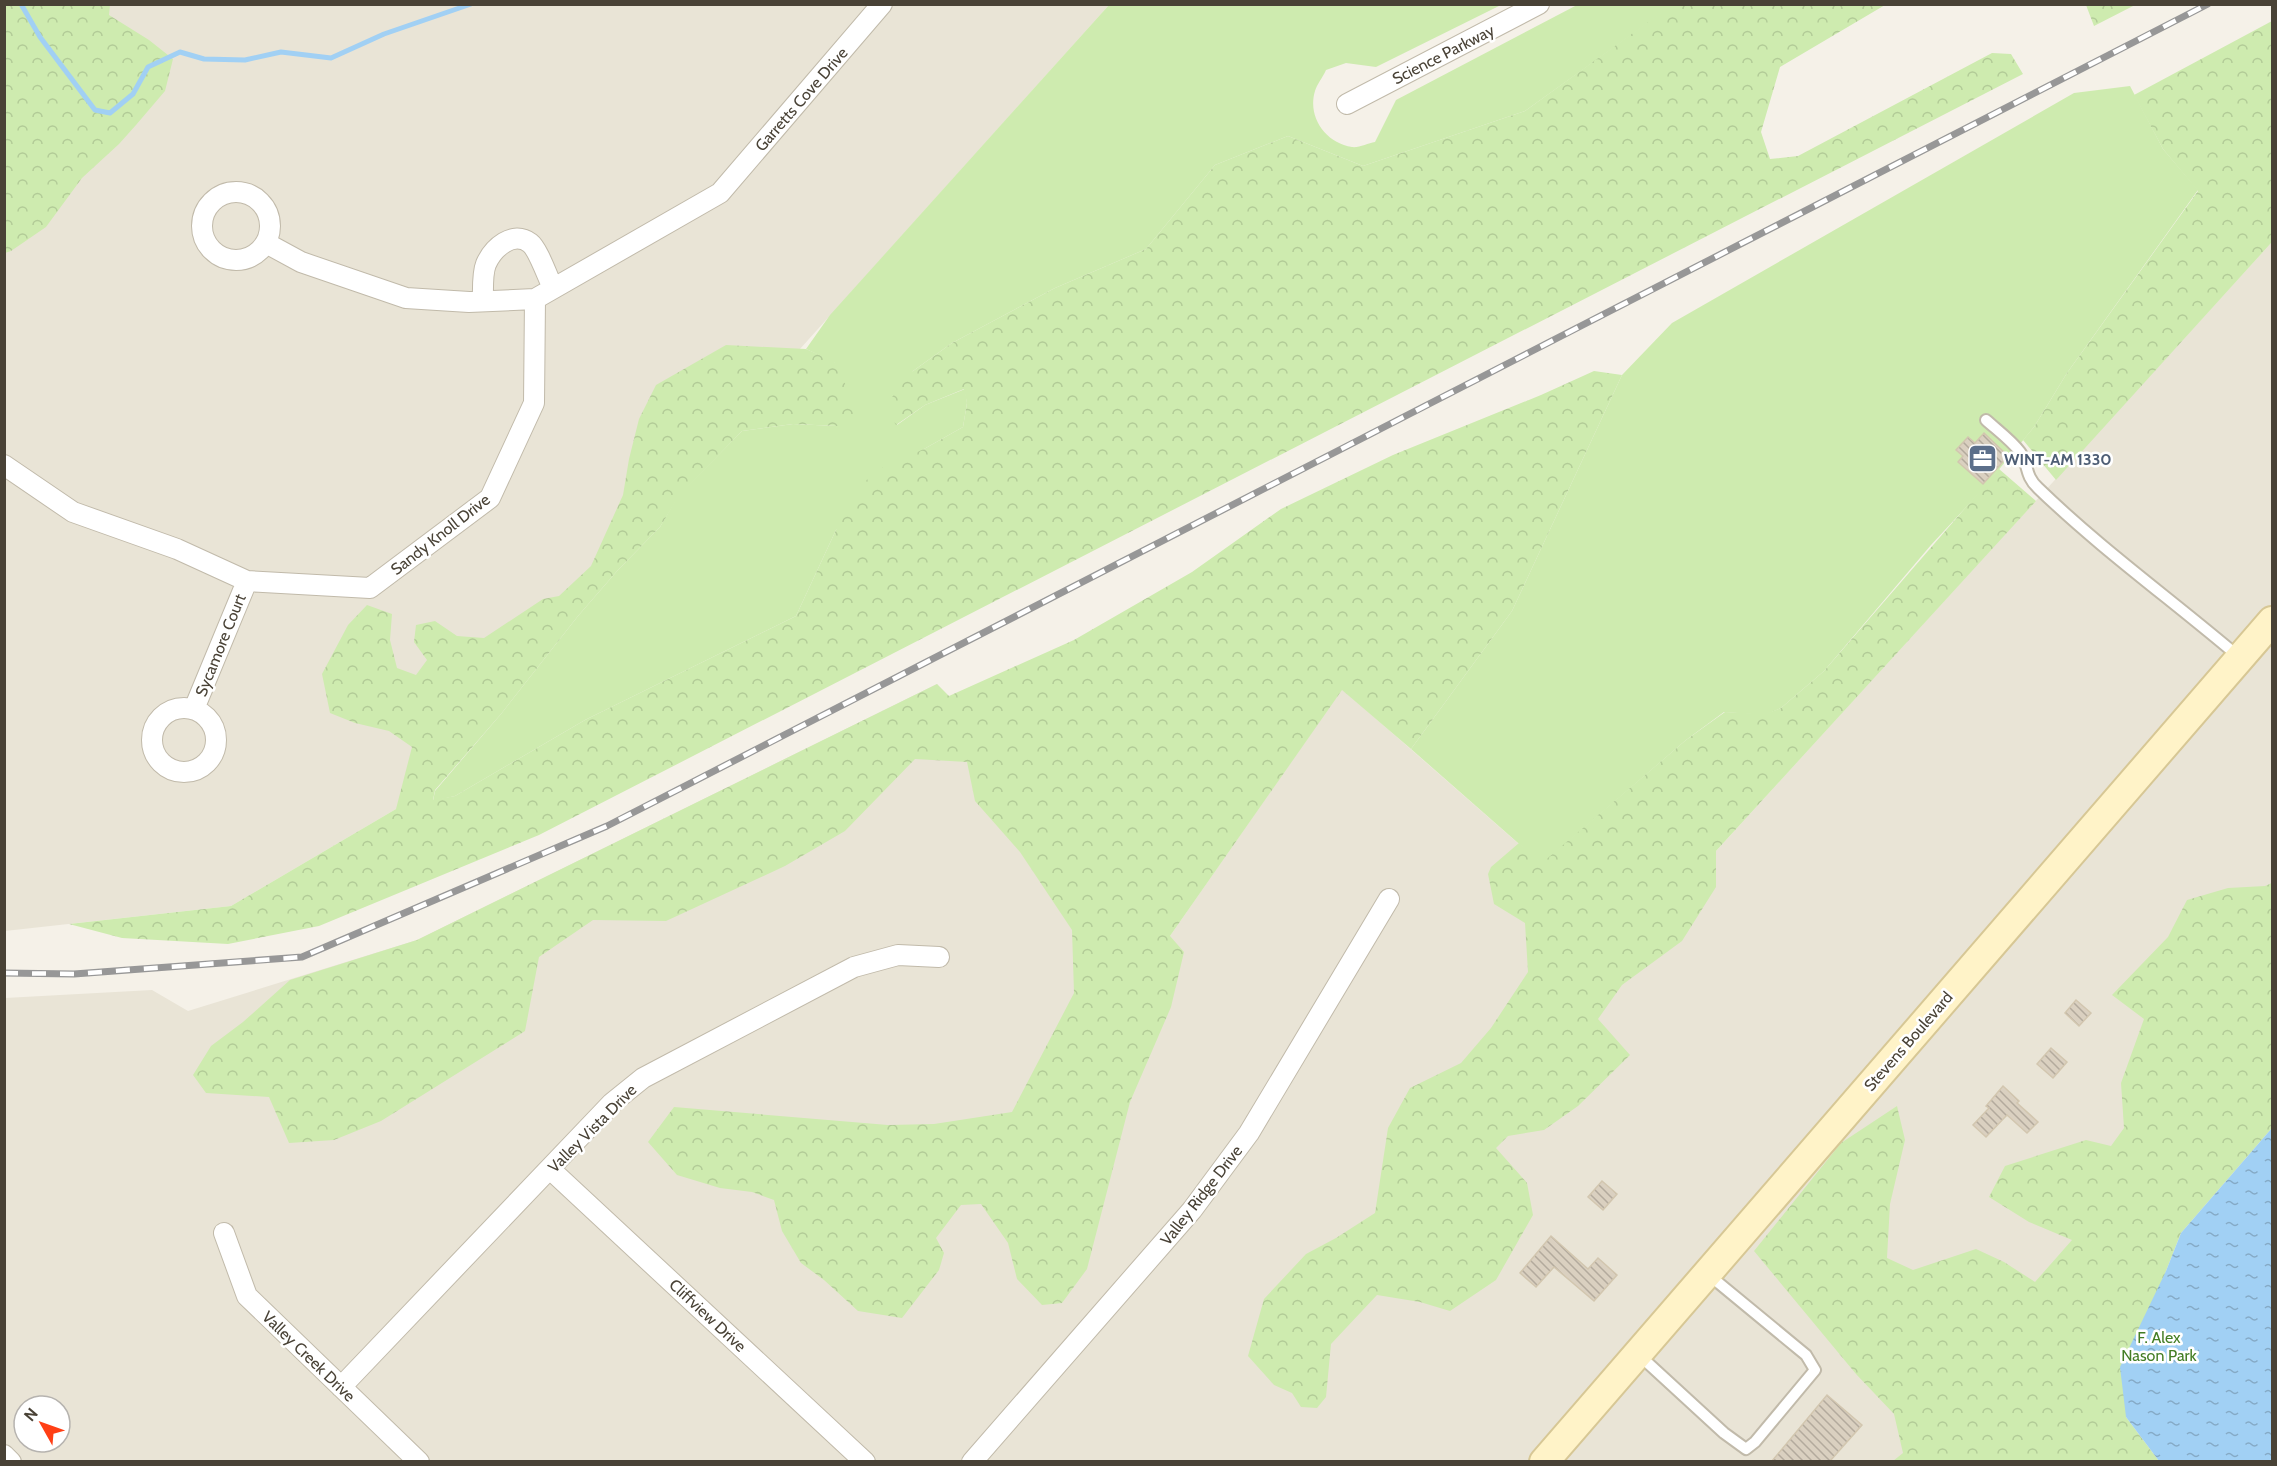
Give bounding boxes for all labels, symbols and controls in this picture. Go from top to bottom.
street label: Science Parkway [1389,21,1497,88]
street label: Garretts Cove Drive [751,44,852,155]
office icon: WINT-AM 1330 [1967,443,1999,475]
place label: WINT-AM 1330 [2004,450,2112,469]
street label: Sandy Knoll Drive [387,490,494,579]
street label: Sycamore Court [191,591,250,699]
street label: Stevens Boulevard [1860,988,1957,1095]
street label: Valley Vista Drive [544,1080,640,1176]
street label: Valley Ridge Drive [1156,1142,1246,1249]
street label: Cliffview Drive [665,1275,750,1356]
street label: Valley Creek Drive [258,1307,359,1405]
park label: F. Alex Nason Park [2121,1328,2198,1365]
north arrow [12,1394,72,1454]
text: N [20,1404,42,1425]

